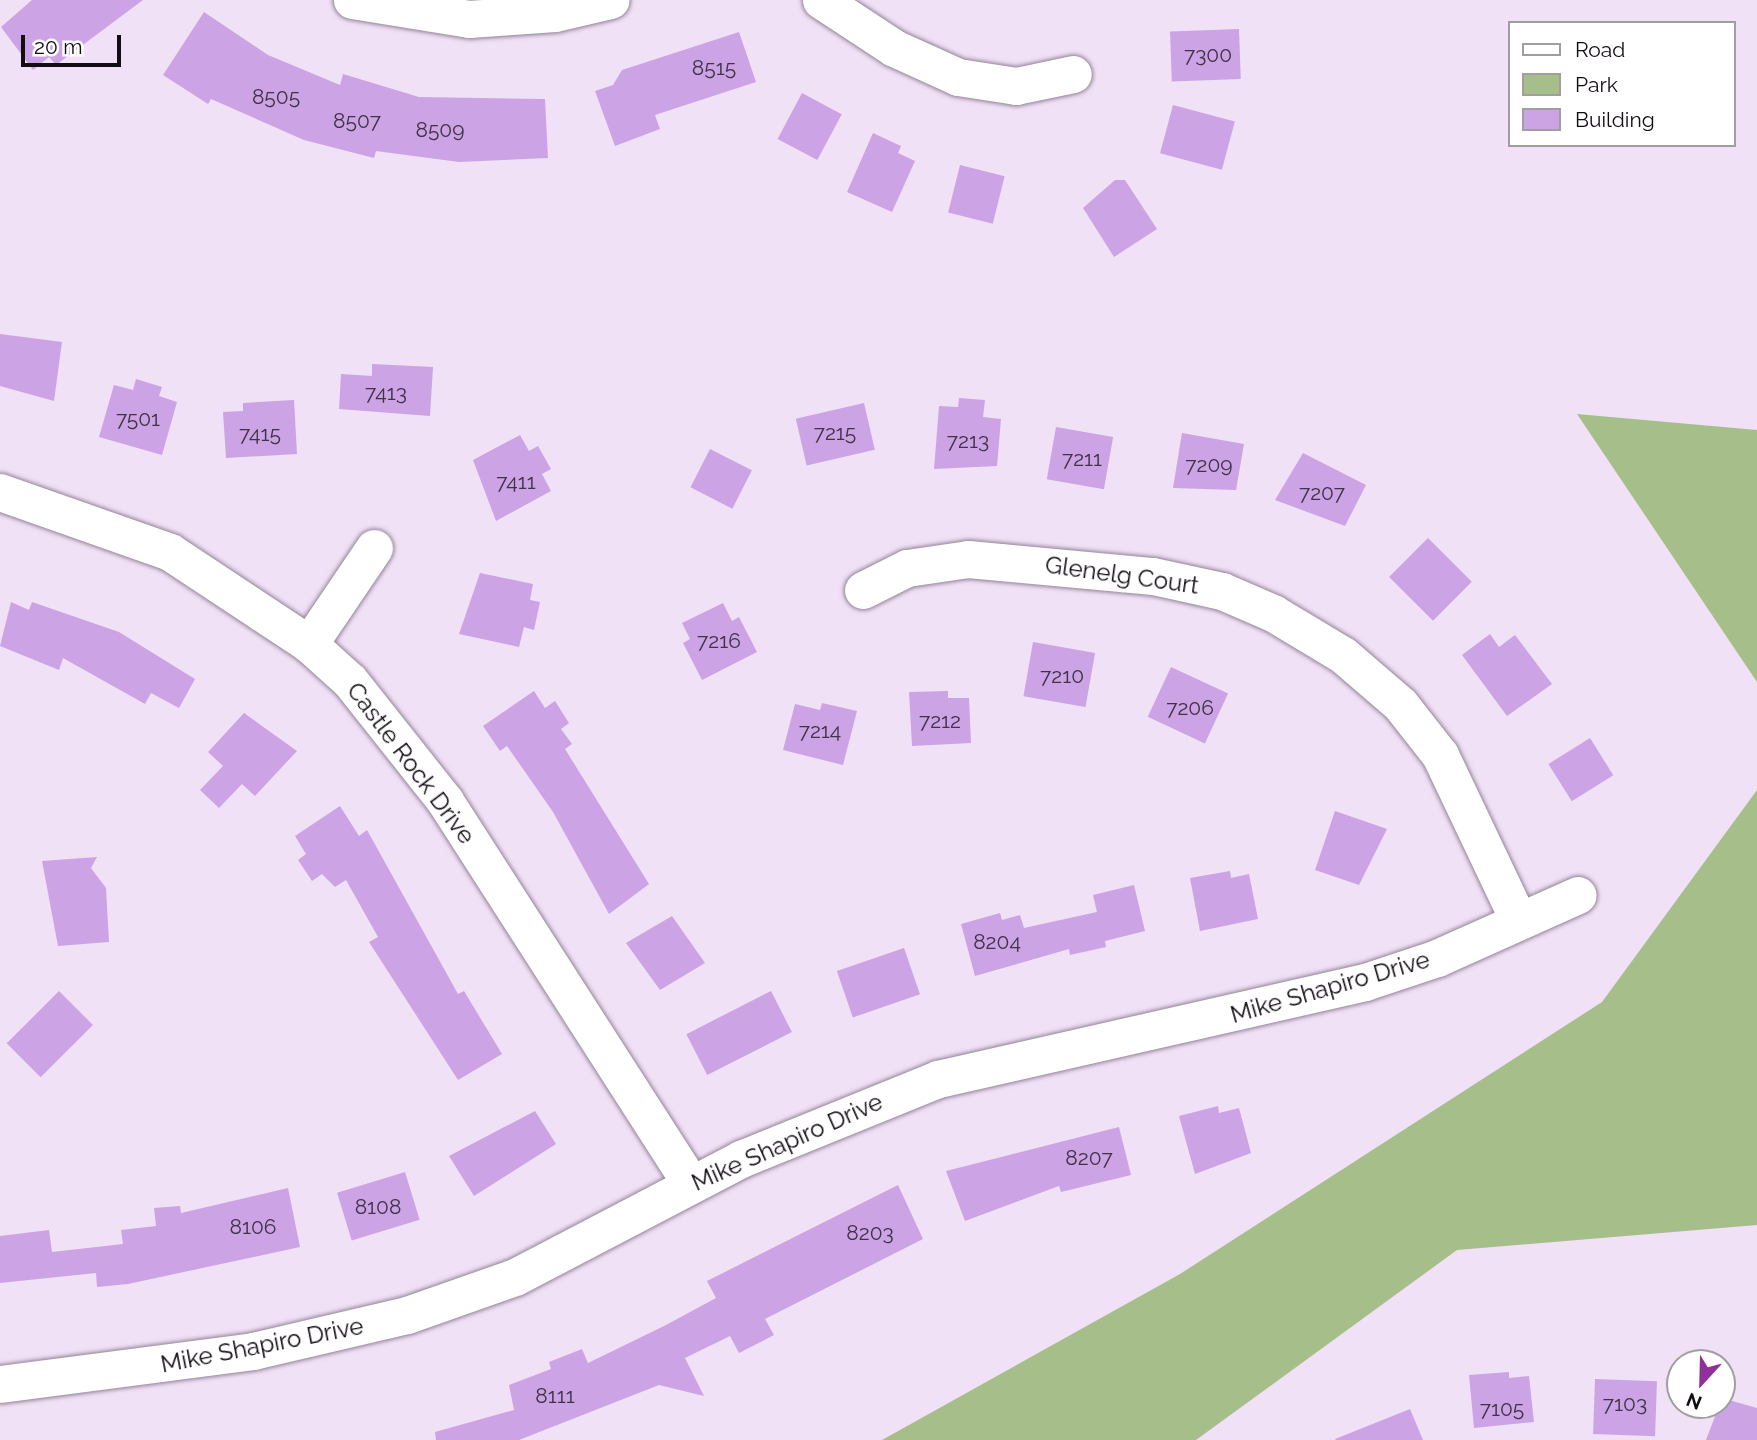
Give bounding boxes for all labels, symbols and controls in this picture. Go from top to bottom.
scale bar [24,21,124,65]
legend [1508,21,1736,147]
text: 20 m [34,34,82,59]
text: Road [1575,37,1625,62]
house number: 7300 [1184,42,1232,68]
house number: 8515 [692,55,736,81]
text: Park [1575,72,1618,97]
house number: 8505 [252,84,300,110]
text: Building [1575,107,1655,132]
house number: 8507 [333,108,381,134]
house number: 8509 [415,117,465,143]
house number: 7413 [365,380,407,406]
house number: 7501 [116,406,160,432]
house number: 7215 [814,420,856,446]
house number: 7415 [239,421,281,447]
house number: 7213 [947,428,989,454]
house number: 7211 [1062,446,1102,472]
house number: 7209 [1185,452,1233,478]
house number: 7411 [496,469,536,495]
house number: 7207 [1299,480,1345,506]
street label: Glenelg Court [1043,550,1201,600]
house number: 7216 [697,628,741,654]
house number: 7210 [1040,663,1084,689]
street label: Castle Rock Drive [341,677,481,849]
house number: 7206 [1166,695,1214,721]
house number: 7212 [919,708,961,734]
house number: 7214 [799,718,841,744]
house number: 8204 [973,929,1021,955]
street label: Mike Shapiro Drive [1227,945,1433,1029]
street label: Mike Shapiro Drive [687,1087,887,1197]
house number: 8207 [1065,1145,1113,1171]
house number: 8108 [355,1194,401,1220]
house number: 8106 [230,1214,276,1240]
house number: 8203 [846,1220,894,1246]
street label: Mike Shapiro Drive [158,1311,366,1379]
north arrow [1666,1349,1736,1419]
house number: 8111 [535,1383,575,1409]
text: N [1683,1389,1705,1415]
house number: 7103 [1603,1391,1647,1417]
house number: 7105 [1480,1396,1524,1422]

